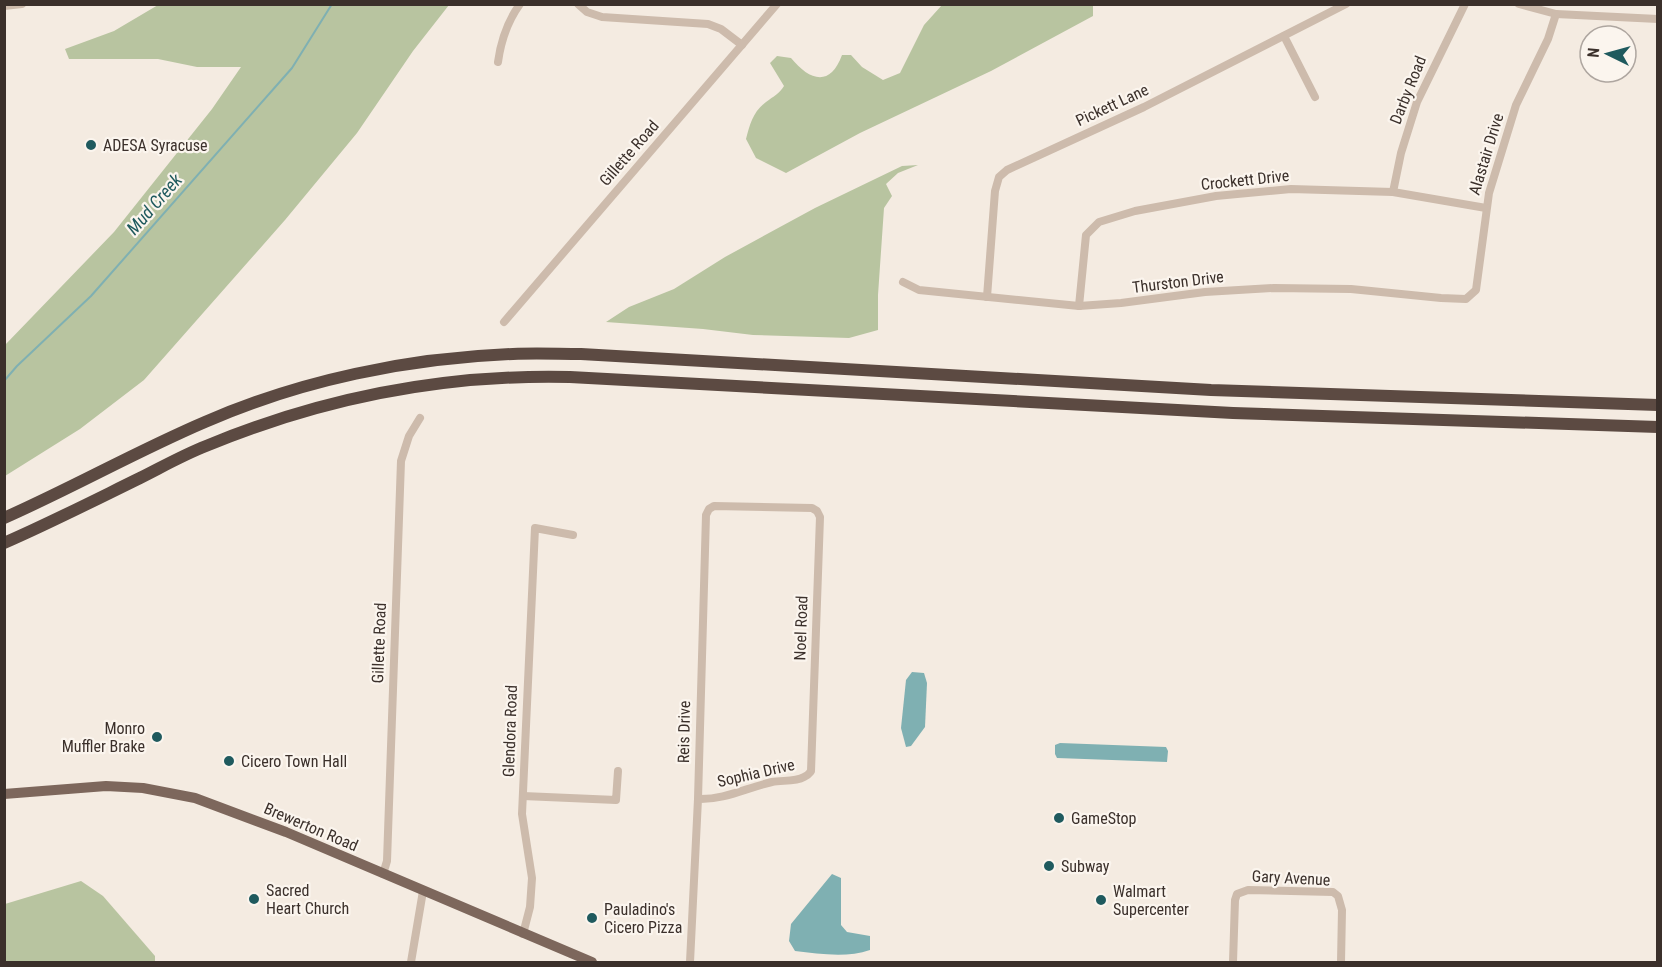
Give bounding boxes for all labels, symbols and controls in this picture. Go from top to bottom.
north arrow [1578,24,1638,84]
text: N [1584,47,1603,58]
street label: Darby Road [1386,53,1430,127]
street label: Pickett Lane [1073,80,1151,130]
street label: Alastair Drive [1465,111,1507,197]
street label: Gillette Road [595,116,663,190]
place label: ADESA Syracuse [103,136,208,155]
marker: ADESA Syracuse [84,138,98,152]
street label: Crockett Drive [1200,166,1290,194]
water label: Mud Creek [122,168,187,239]
street label: Thurston Drive [1131,267,1225,297]
street label: Noel Road [790,595,812,661]
street label: Gillette Road [368,602,390,684]
street label: Glendora Road [499,685,521,777]
street label: Reis Drive [674,701,694,763]
place label: Monro Muffler Brake [62,719,145,756]
marker: Monro Muffler Brake [150,730,164,744]
place label: Cicero Town Hall [241,752,347,771]
marker: Cicero Town Hall [222,754,236,768]
street label: Sophia Drive [715,755,797,791]
street label: Brewerton Road [261,799,361,855]
place label: GameStop [1071,809,1137,828]
marker: GameStop [1052,811,1066,825]
place label: Subway [1061,857,1110,876]
marker: Subway [1042,859,1056,873]
street label: Gary Avenue [1251,866,1331,890]
place label: Sacred Heart Church [266,881,349,918]
place label: Walmart Supercenter [1113,882,1189,919]
marker: Sacred Heart Church [247,892,261,906]
marker: Walmart Supercenter [1094,893,1108,907]
place label: Pauladino's Cicero Pizza [604,900,682,937]
marker: Pauladino's Cicero Pizza [585,911,599,925]

